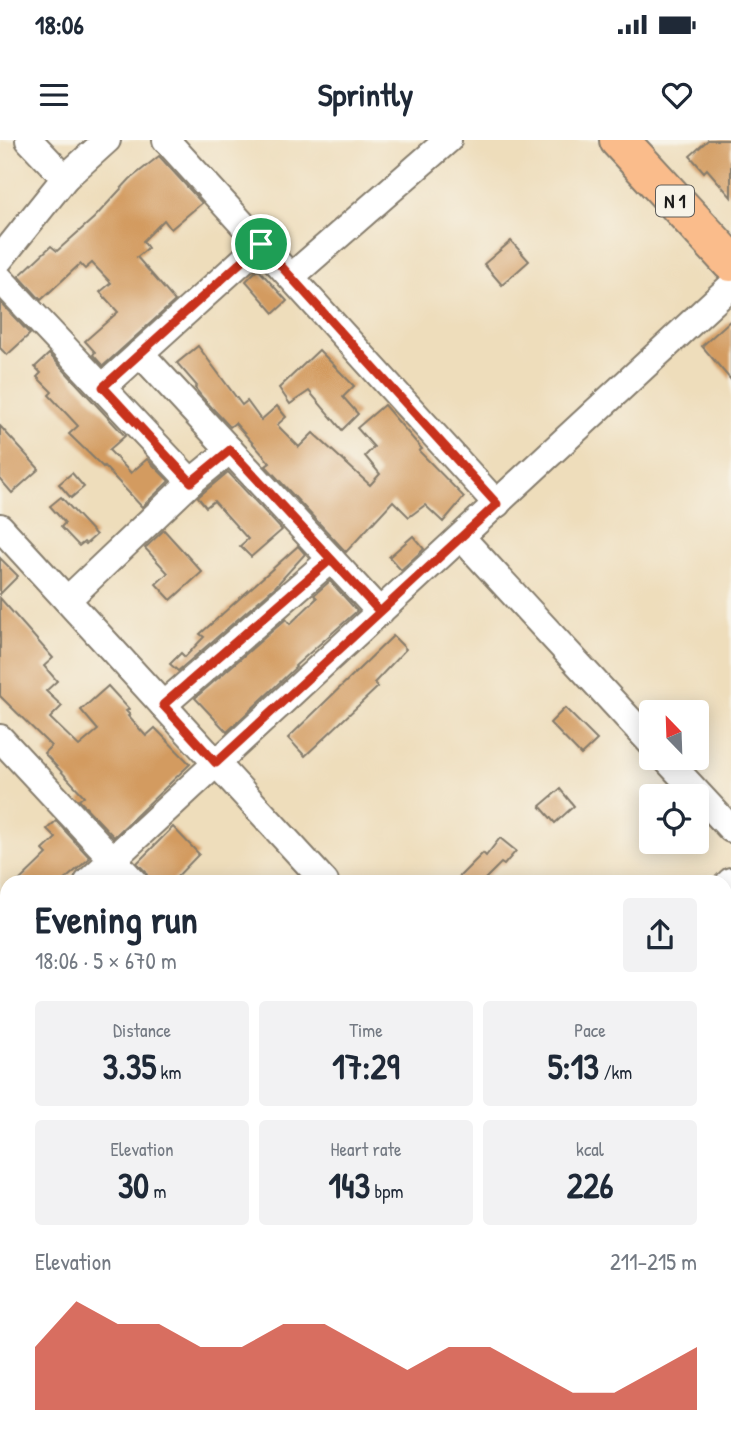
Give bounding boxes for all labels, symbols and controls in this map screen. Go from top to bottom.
text: 18:06 [35,7,84,42]
text: Sprintly [318,73,413,116]
icon: menu [35,76,73,114]
icon: heart [658,76,696,114]
road number: N 1 [656,185,694,216]
pin [231,214,291,274]
icon: arrive [242,225,280,263]
north arrow [639,700,709,770]
map controls [639,700,709,854]
button: locate [639,784,709,854]
text: Evening run [35,893,198,945]
button: share [623,898,697,972]
text: 18:06 · 5 × 670 m [35,945,177,976]
text: Distance [113,1017,171,1043]
text: Time [349,1017,383,1043]
text: Pace [574,1017,606,1043]
text: 3.35 [103,1043,156,1090]
text: 17:29 [332,1043,400,1090]
text: 5:13 [548,1043,599,1090]
text: km [156,1059,181,1085]
text: /km [599,1059,632,1085]
text: Elevation [110,1136,174,1162]
text: Heart rate [331,1136,401,1162]
text: kcal [576,1136,604,1162]
text: 30 [118,1162,149,1209]
text: 143 [329,1162,370,1209]
text: 226 [567,1162,613,1209]
text: m [149,1178,166,1204]
text: bpm [370,1178,403,1204]
text: Elevation [35,1246,111,1277]
text: 211–215 m [610,1246,697,1277]

